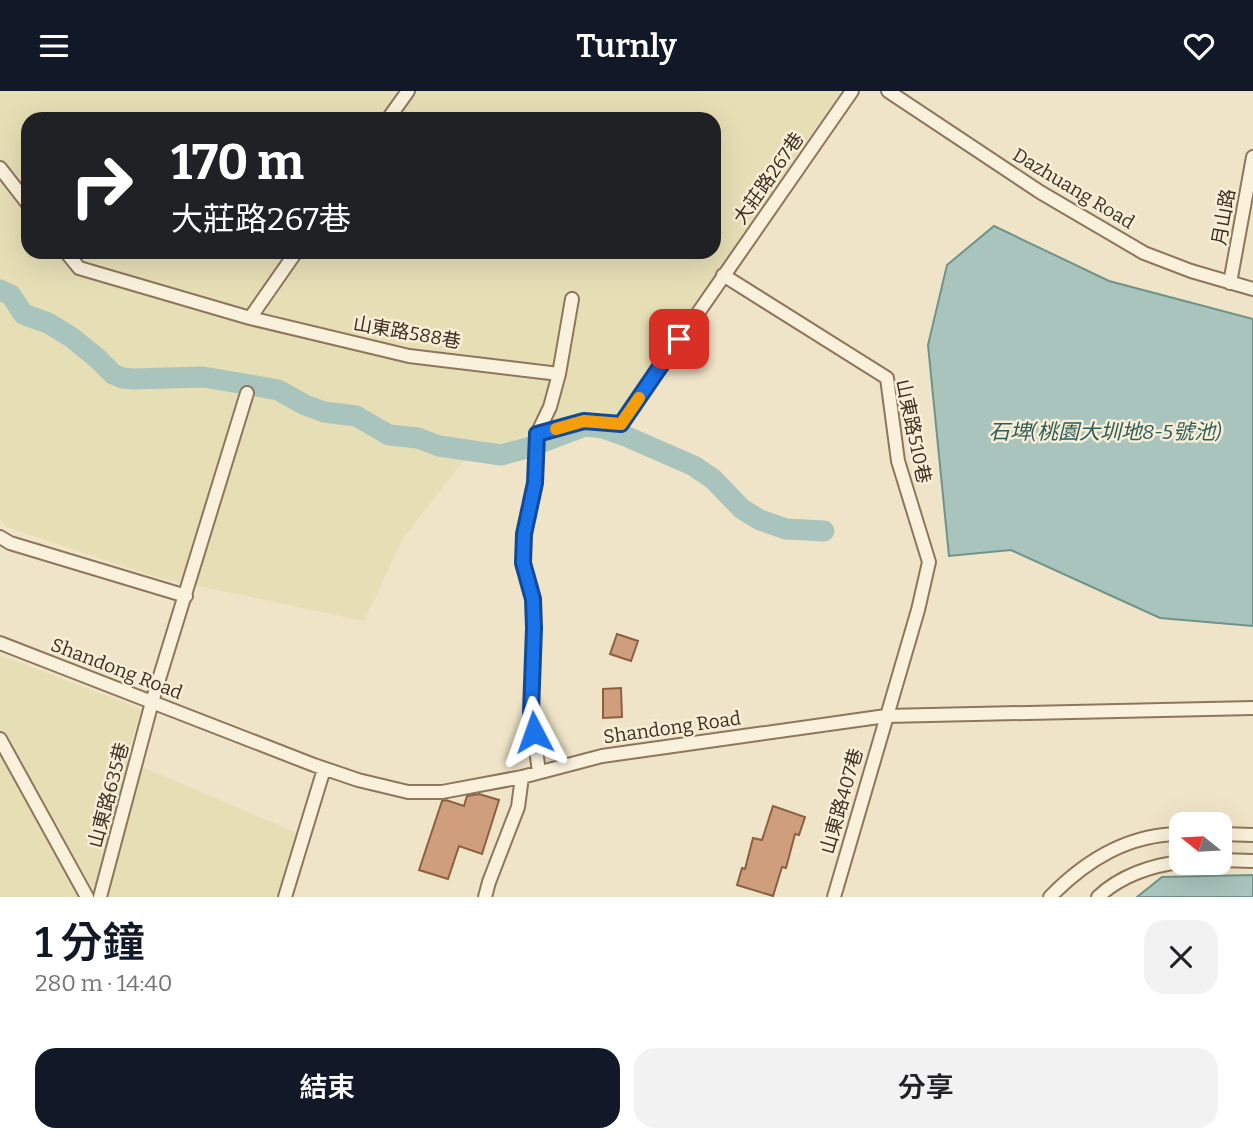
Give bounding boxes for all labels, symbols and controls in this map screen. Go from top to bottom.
icon: menu [35,27,73,65]
text: Turnly [576,27,677,65]
icon: heart [1180,27,1218,65]
street label: 大莊路267巷 [728,128,808,229]
text: 170 m [171,133,304,192]
icon: right [56,140,147,231]
street label: Dazhuang Road [1009,143,1139,234]
street label: 月山路 [1207,187,1240,247]
text: 大莊路267巷 [171,200,351,238]
pin [649,309,709,369]
street label: 山東路588巷 [351,312,463,353]
icon: arrive [660,320,698,358]
street label: 山東路510巷 [891,377,936,485]
water label: 石埤(桃園大圳地8-5號池) [989,419,1222,445]
street label: Shandong Road [48,633,186,704]
position arrow [497,695,571,769]
street label: Shandong Road [602,706,742,749]
street label: 山東路635巷 [83,740,134,850]
street label: 山東路407巷 [815,746,868,857]
north arrow [1169,812,1232,875]
map controls [1169,812,1232,875]
text: 1 分鐘 [35,918,145,968]
button: close [1144,920,1218,994]
text: 280 m · 14:40 [35,969,172,997]
button: 結束 [35,1048,620,1128]
button: 分享 [634,1048,1218,1128]

